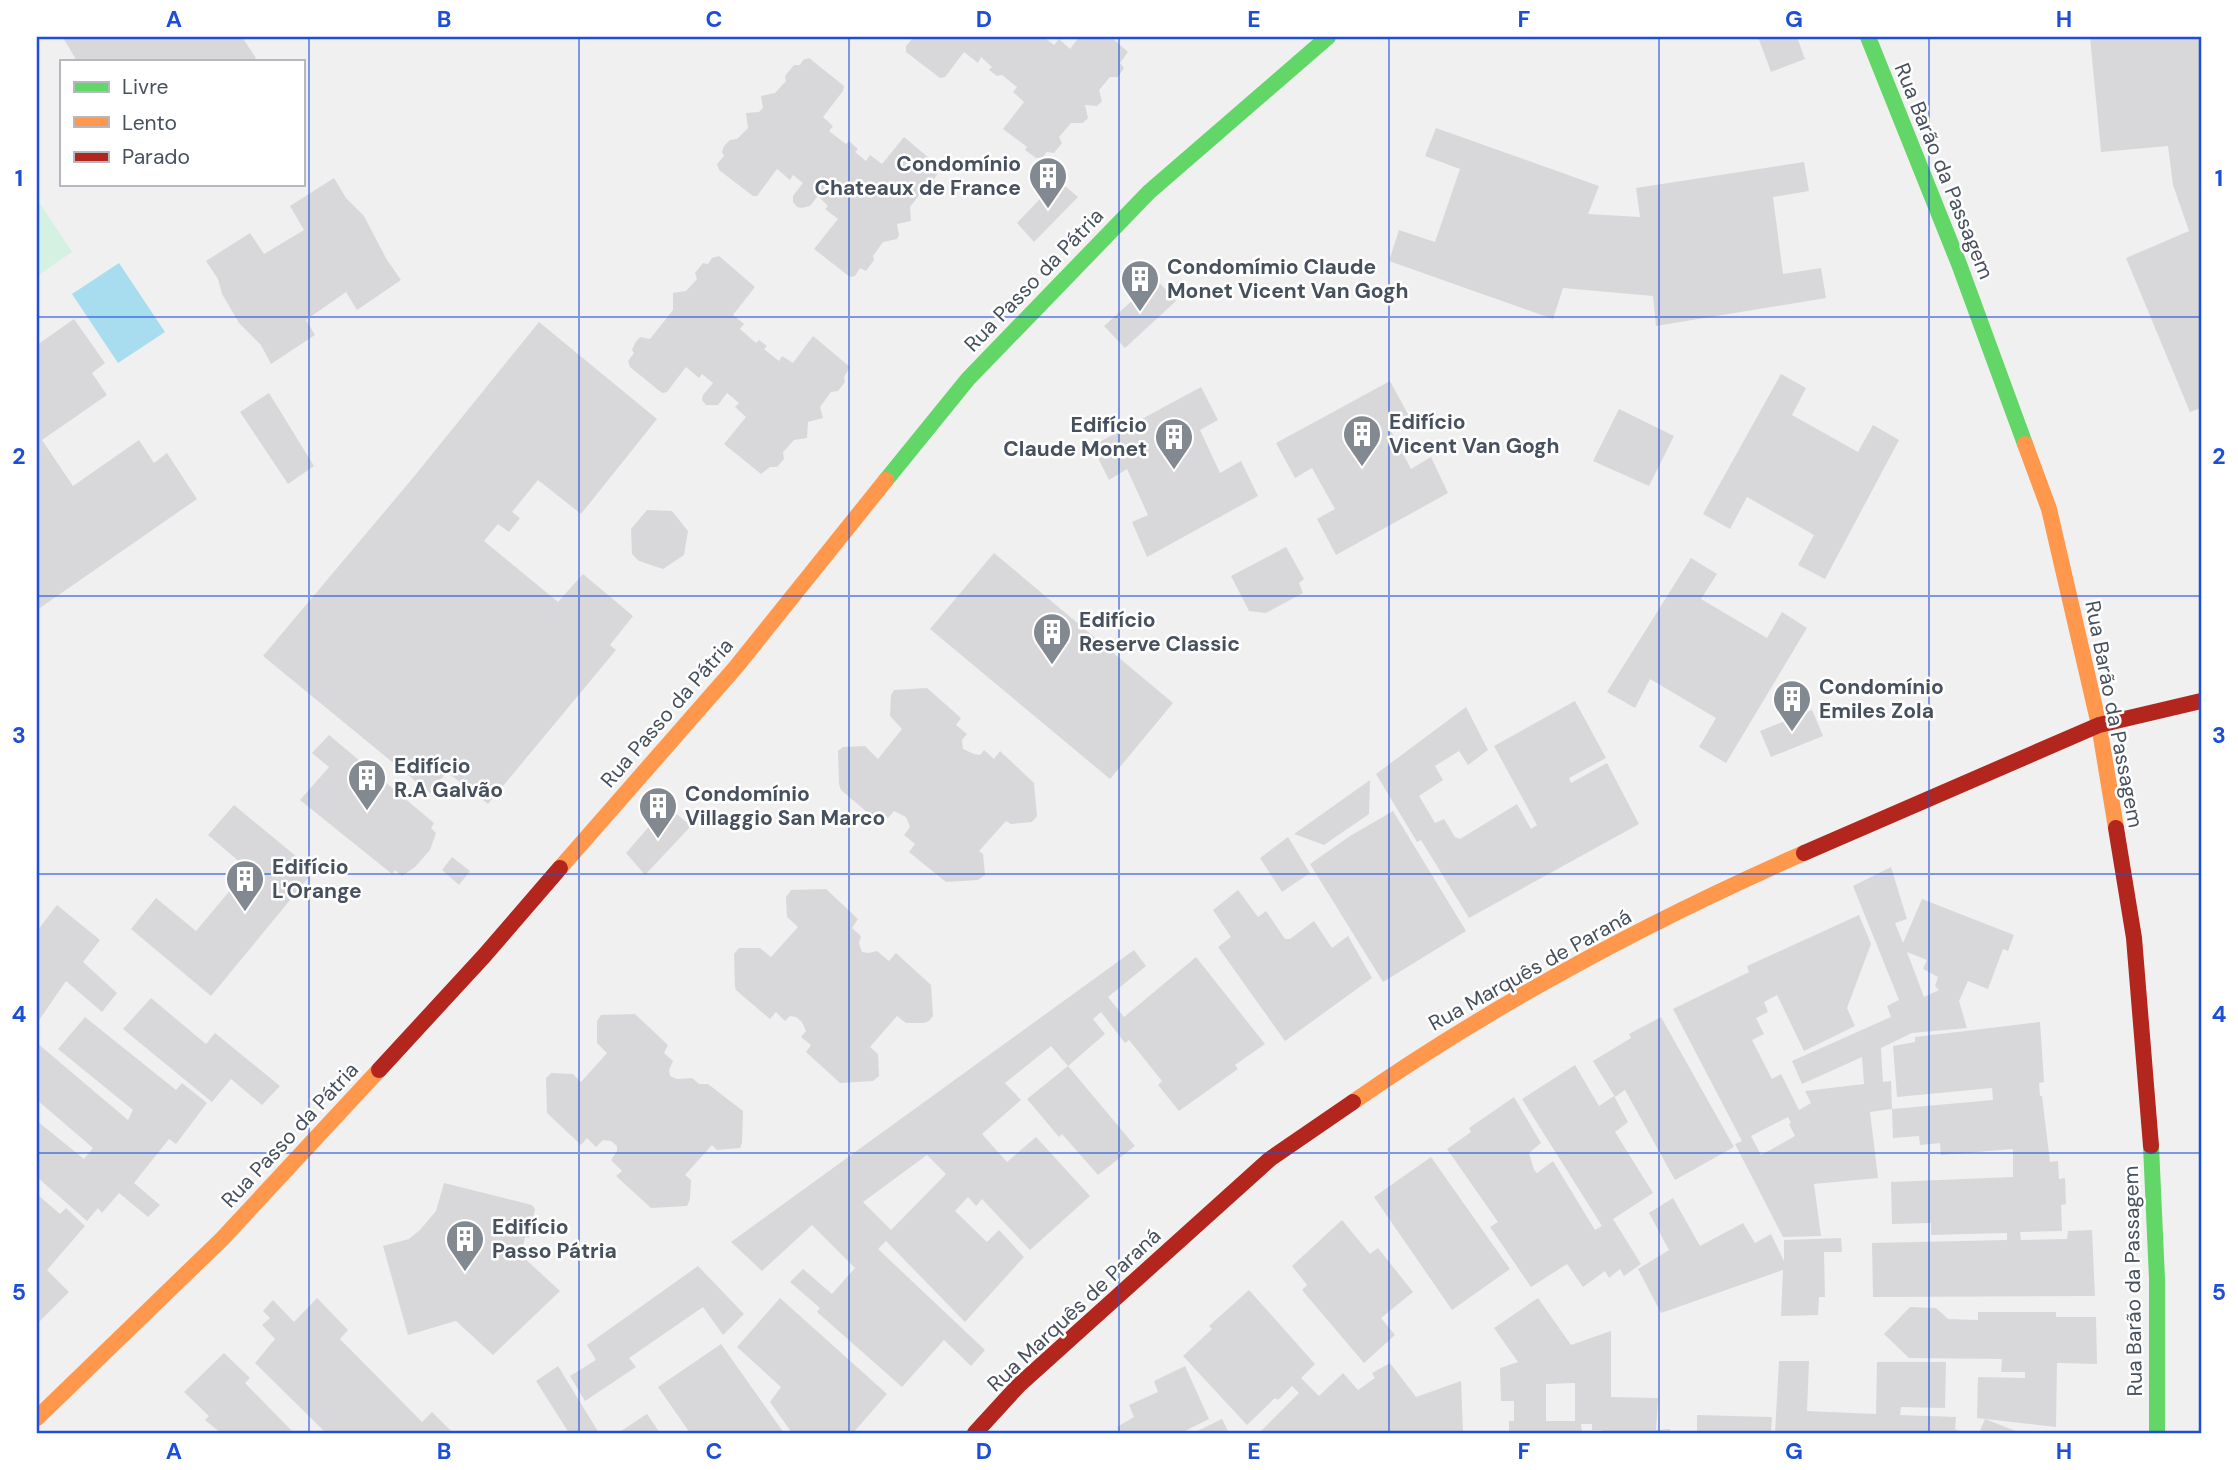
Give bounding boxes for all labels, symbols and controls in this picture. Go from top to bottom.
text: A [166,4,182,34]
text: B [437,4,451,34]
text: C [706,4,722,34]
text: D [976,4,992,34]
text: E [1247,4,1261,34]
text: F [1518,4,1531,34]
text: G [1785,4,1803,34]
text: H [2056,4,2072,34]
street label: Rua Barão da Passagem [1888,59,2000,283]
legend [60,60,304,186]
text: Livre [122,73,169,101]
text: Lento [122,109,177,137]
text: Parado [122,143,190,171]
place label: Condomínio Chateaux de France [814,150,1021,202]
building icon: Condomínio Chateaux de France [1027,155,1069,210]
text: 1 [15,163,23,193]
text: 1 [2215,163,2223,193]
street label: Rua Passo da Pátria [958,202,1110,358]
place label: Condomímio Claude Monet Vicent Van Gogh [1167,253,1409,305]
building icon: Condomímio Claude Monet Vicent Van Gogh [1119,258,1161,313]
place label: Edifício Vicent Van Gogh [1389,408,1560,460]
place label: Edifício Claude Monet [1003,411,1147,463]
building icon: Edifício Vicent Van Gogh [1341,413,1383,468]
building icon: Edifício Claude Monet [1153,416,1195,471]
text: 2 [12,441,26,471]
text: 2 [2212,441,2226,471]
street label: Rua Barão da Passagem [2078,598,2150,830]
place label: Edifício Reserve Classic [1079,606,1240,658]
building icon: Edifício Reserve Classic [1031,611,1073,666]
street label: Rua Passo da Pátria [594,632,740,794]
place label: Condomínio Emiles Zola [1819,673,1944,725]
building icon: Condomínio Emiles Zola [1771,678,1813,733]
text: 3 [12,720,26,750]
text: 3 [2212,720,2226,750]
place label: Edifício R.A Galvão [394,752,503,804]
building icon: Edifício R.A Galvão [346,757,388,812]
place label: Condomínio Villaggio San Marco [685,780,885,832]
building icon: Condomínio Villaggio San Marco [637,785,679,840]
place label: Edifício L'Orange [272,853,362,905]
building icon: Edifício L'Orange [224,858,266,913]
street label: Rua Marquês de Paraná [1424,903,1636,1037]
text: 4 [12,999,27,1029]
text: 4 [2212,999,2227,1029]
street label: Rua Passo da Pátria [215,1056,365,1214]
street label: Rua Barão da Passagem [2117,1165,2149,1397]
place label: Edifício Passo Pátria [492,1213,617,1265]
building icon: Edifício Passo Pátria [444,1218,486,1273]
street label: Rua Marquês de Paraná [981,1222,1167,1398]
text: 5 [12,1277,26,1307]
text: 5 [2212,1277,2226,1307]
text: A [166,1436,182,1466]
text: B [437,1436,451,1466]
text: C [706,1436,722,1466]
text: D [976,1436,992,1466]
text: E [1247,1436,1261,1466]
text: F [1518,1436,1531,1466]
text: G [1785,1436,1803,1466]
text: H [2056,1436,2072,1466]

